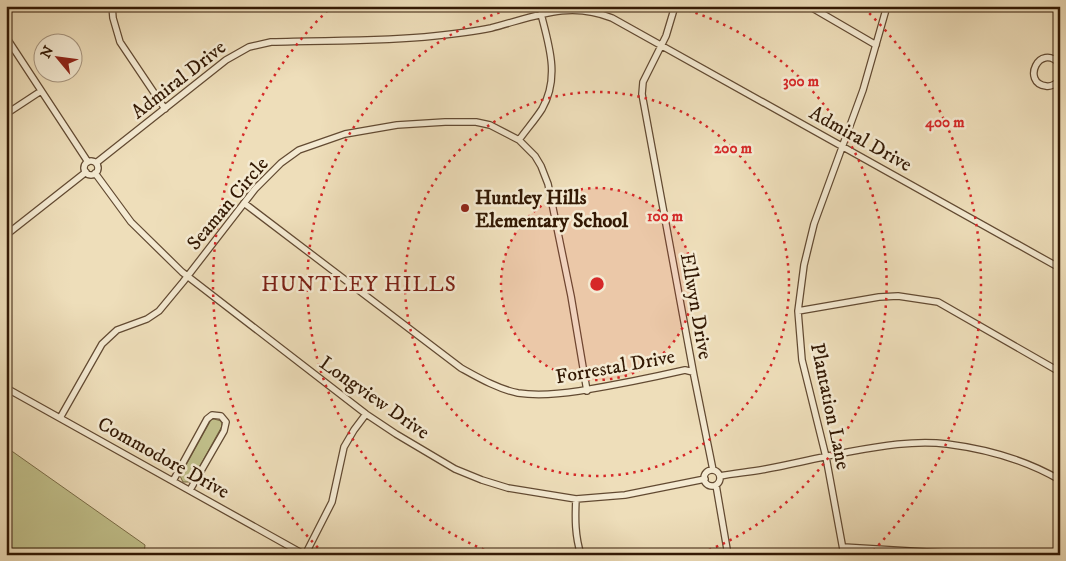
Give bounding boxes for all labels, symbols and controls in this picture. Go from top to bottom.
north arrow [32,32,82,82]
street label: Admiral Drive [126,35,231,125]
text: N [37,42,58,62]
text: 300 m [783,72,820,91]
street label: Admiral Drive [805,101,916,178]
text: 400 m [924,113,965,132]
text: 200 m [714,139,753,158]
street label: Seaman Circle [182,152,274,256]
place label: Huntley Hills Elementary School [475,186,629,234]
marker: Huntley Hills Elementary School [459,202,471,214]
text: 100 m [647,207,684,226]
street label: Ellwyn Drive [674,251,717,361]
district label: HUNTLEY HILLS [261,272,457,298]
centre of rings [588,275,606,293]
street label: Plantation Lane [804,341,855,472]
street label: Forrestal Drive [554,345,677,390]
street label: Longview Drive [314,351,434,445]
street label: Commodore Drive [93,412,234,505]

